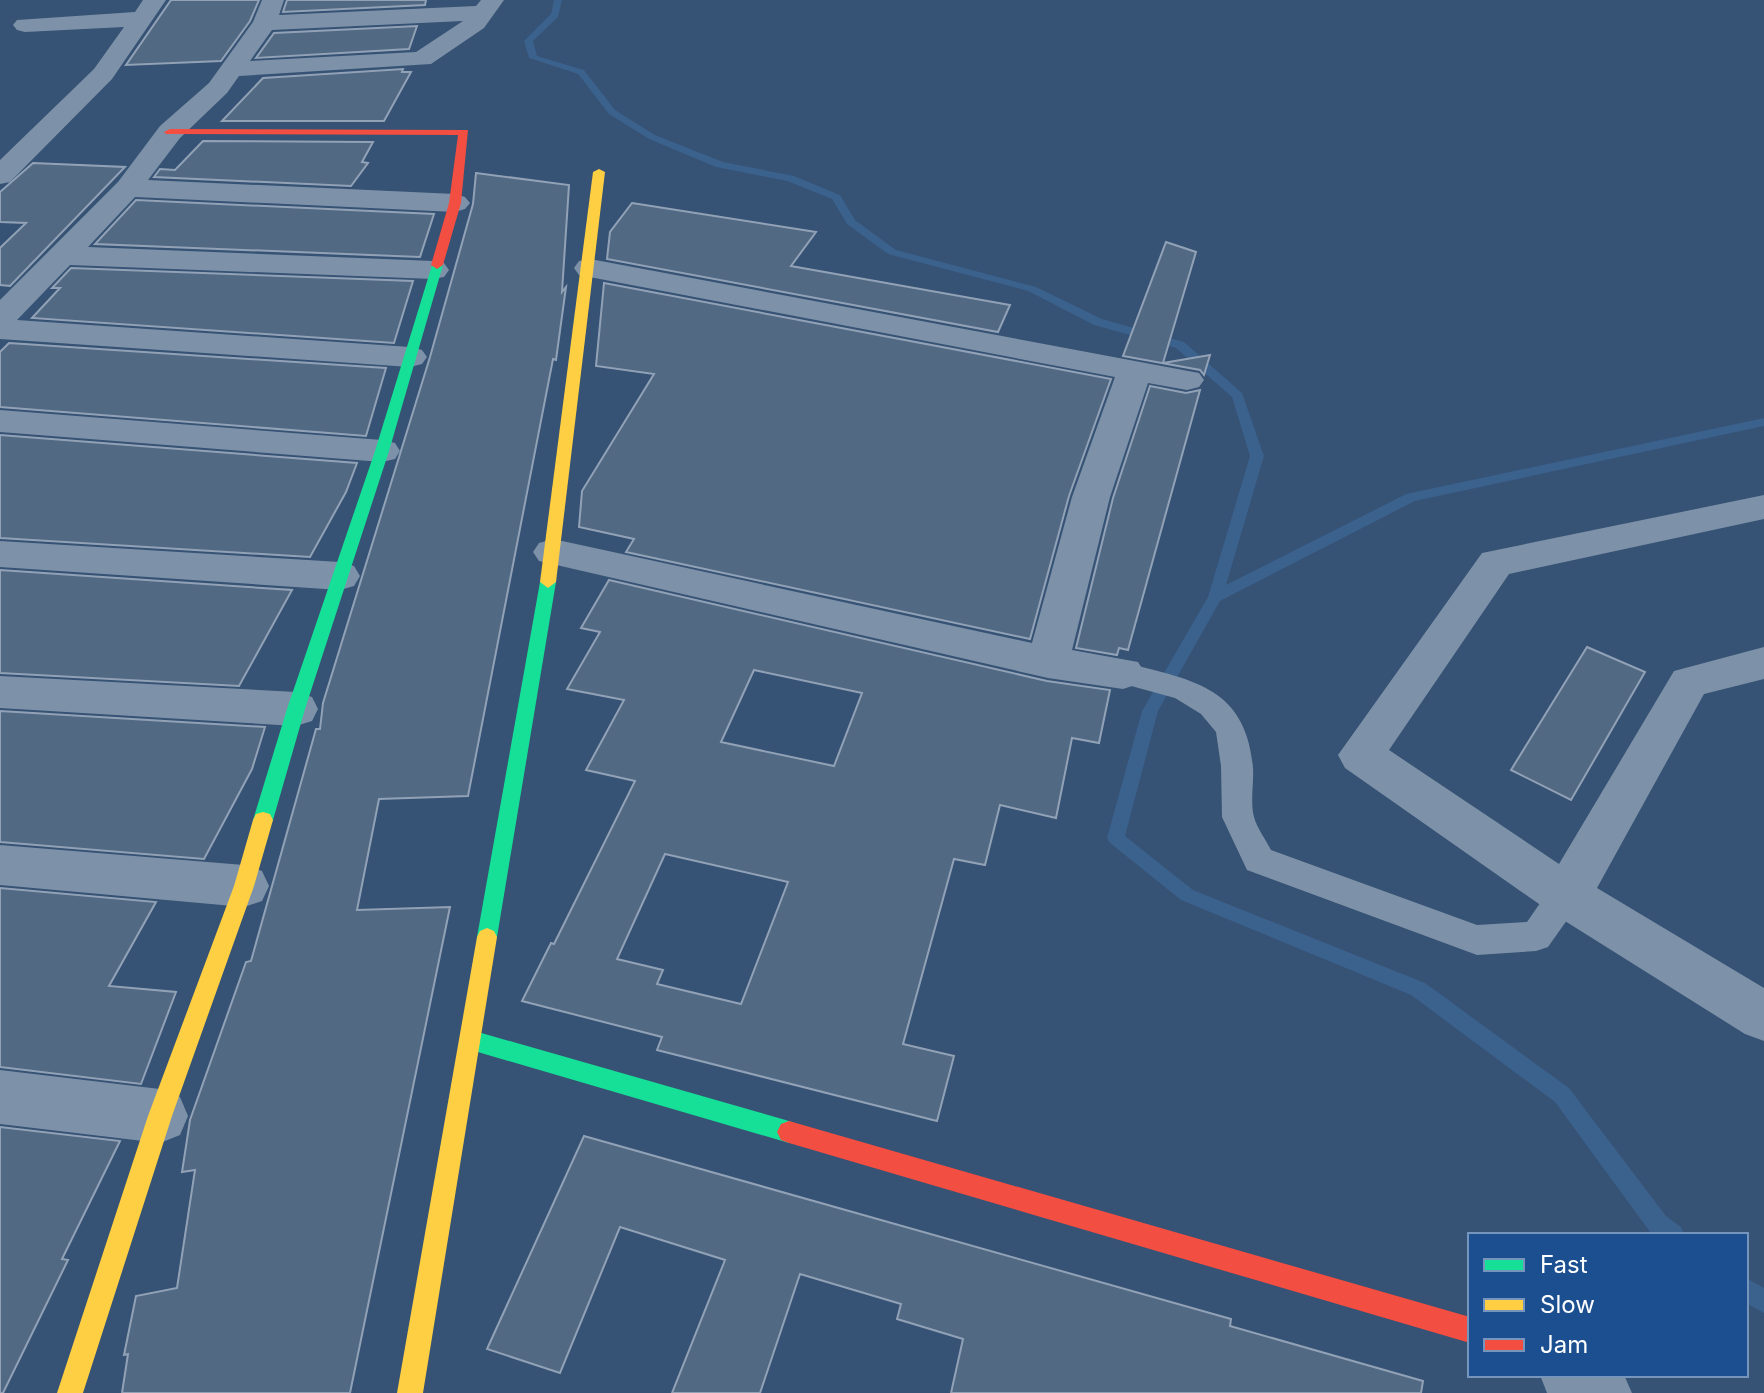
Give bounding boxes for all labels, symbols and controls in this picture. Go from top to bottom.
legend [1468,1233,1748,1377]
text: Fast [1540,1250,1588,1279]
text: Slow [1540,1290,1595,1319]
text: Jam [1540,1330,1588,1359]

